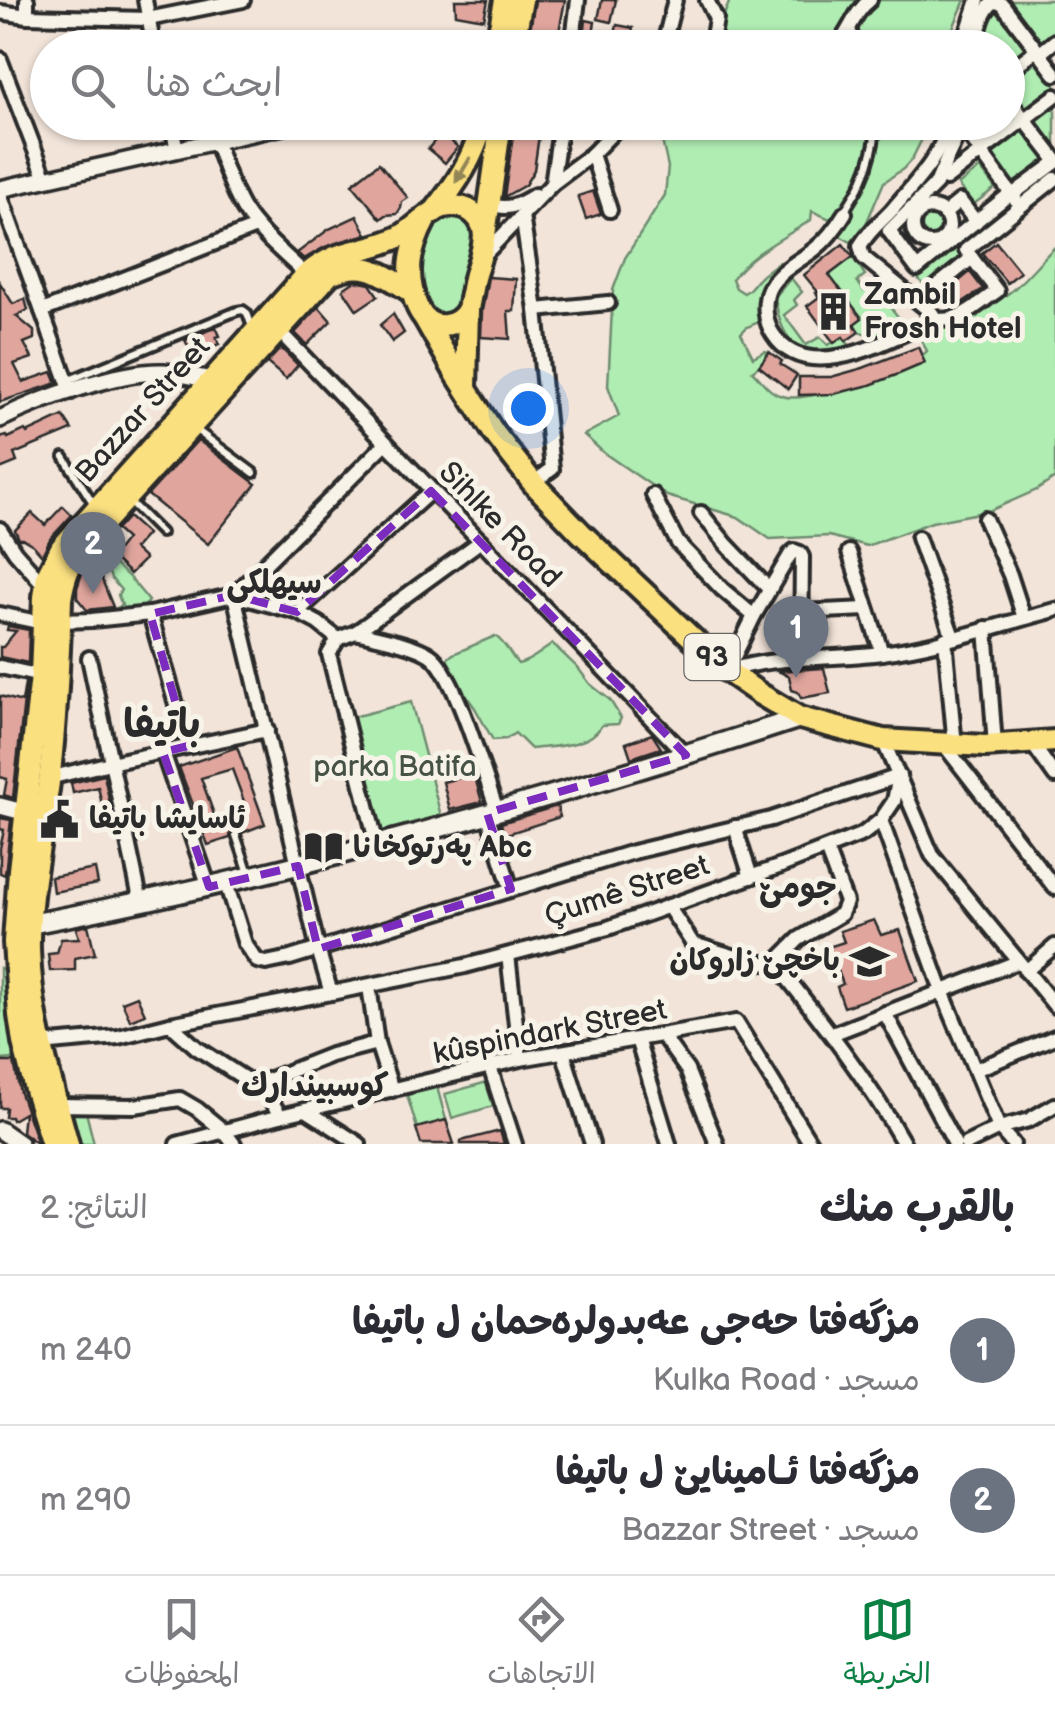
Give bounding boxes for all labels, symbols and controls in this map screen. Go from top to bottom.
search box [30,30,1025,140]
icon: search [65,58,120,113]
text: ابحث هنا [145,62,282,107]
one-way arrow [455,156,472,184]
place label: Zambil Frosh Hotel [864,277,1022,347]
building icon: Zambil Frosh Hotel [813,291,855,333]
street label: Bazzar Street [68,330,218,490]
your location [503,383,554,434]
street label: Sihlke Road [431,455,569,595]
pin: 2 [61,512,126,594]
district label: سيهلكى [226,564,322,603]
pin: 1 [764,596,828,678]
road number: 93 [684,634,740,680]
district label: باتیفا [123,701,201,749]
park label: parka Batifa [313,749,477,785]
public building icon: ئاسایشا باتیفا [38,798,80,840]
place label: ئاسایشا باتیفا [89,801,246,837]
library icon: په‌رتوكخانا Abc [302,827,344,869]
place label: په‌رتوكخانا Abc [353,830,532,866]
street label: Çumê Street [540,847,714,935]
district label: جومێ [759,869,837,908]
school or university icon: باخچێ زاروکان [849,940,891,982]
place label: باخچێ زاروکان [669,943,840,980]
street label: kûspindark Street [430,992,670,1072]
district label: كوسبيندارك [241,1067,389,1106]
text: بالقرب منك [819,1183,1015,1234]
text: النتائج: 2 [40,1189,148,1228]
text: مزگەفتا حەجی عەبدولرەحمان ل باتیفا [352,1300,920,1345]
text: 240 m [40,1331,132,1370]
text: 1 [976,1331,989,1370]
text: مسجد · Kulka Road [653,1361,920,1400]
text: مزگەفتا ئـامینایێ ل باتیفا [555,1450,920,1495]
text: 290 m [40,1481,131,1520]
text: 2 [973,1481,992,1520]
text: مسجد · Bazzar Street [621,1511,920,1550]
tab: المحفوظات [124,1592,239,1698]
tab: الاتجاهات [487,1592,596,1698]
tab: الخريطة [844,1592,931,1698]

